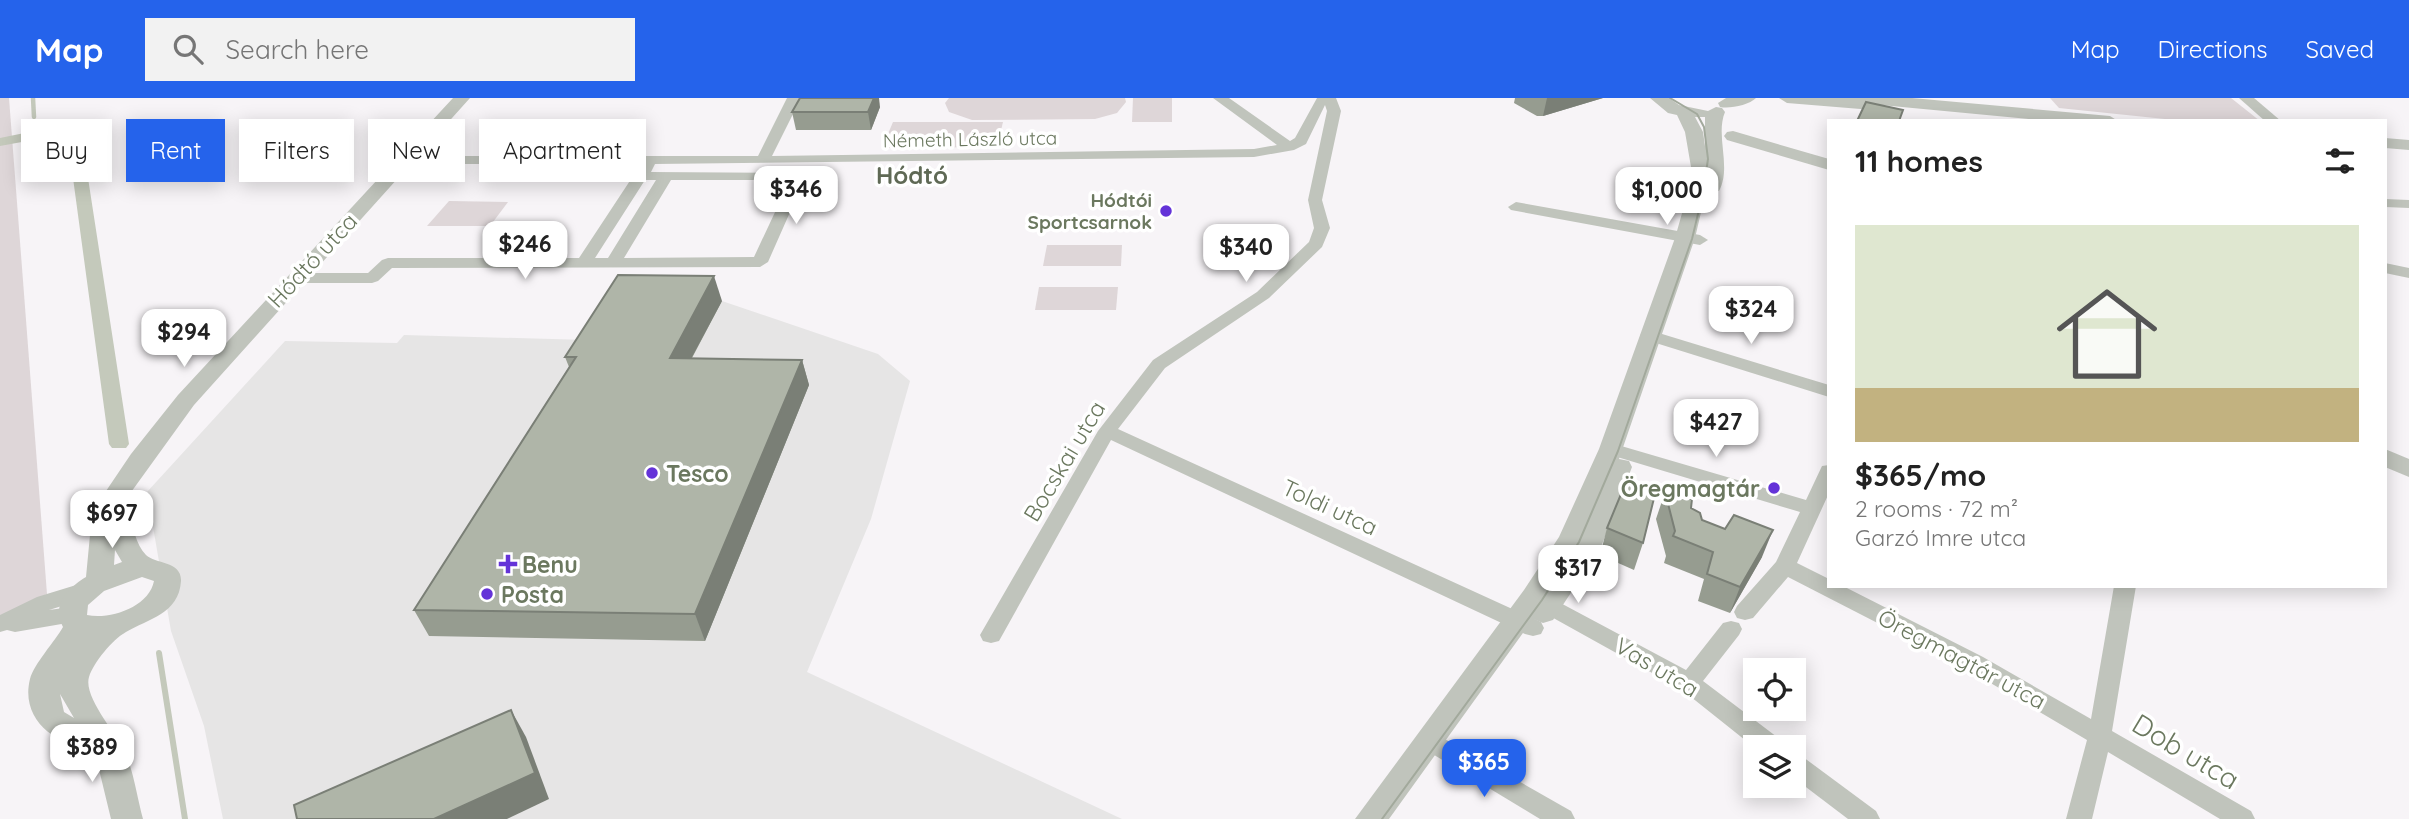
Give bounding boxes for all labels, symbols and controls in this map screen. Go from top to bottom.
search box [145,18,635,81]
text: Map [35,29,103,70]
icon: search [169,30,207,68]
text: Search here [225,33,369,66]
text: Map [2071,34,2120,64]
text: Directions [2158,34,2268,64]
text: Saved [2306,34,2374,64]
chip: Buy [21,119,112,182]
chip: Rent [126,119,225,182]
chip: Filters [239,119,354,182]
chip: New [368,119,465,182]
chip: Apartment [479,119,646,182]
street label: Németh László utca [883,125,1057,153]
text: 11 homes [1855,142,1983,180]
icon: filters [2321,142,2359,180]
district label: Hódtó [876,160,948,190]
pin: $346 [755,166,837,226]
pin: $1,000 [1610,167,1724,227]
text: $346 [770,174,822,203]
text: $1,000 [1631,175,1703,204]
place label: Hódtói Sportcsarnok [1028,188,1152,234]
marker: Hódtói Sportcsarnok [1158,203,1174,219]
street label: Hódtó utca [261,207,363,313]
pin: $246 [484,222,566,281]
pin: $340 [1205,225,1287,284]
text: $246 [498,229,552,258]
text: $340 [1219,232,1273,261]
icon: home [2044,271,2170,397]
pin: $324 [1710,286,1792,346]
text: $324 [1725,294,1777,323]
pin: $294 [143,310,225,369]
text: $294 [157,317,211,346]
street label: Bocskai utca [1017,395,1111,527]
pin: $427 [1675,400,1757,459]
text: $427 [1690,407,1742,436]
text: $365/mo [1855,456,1986,494]
place label: Tesco [666,459,729,488]
marker: Tesco [644,465,660,481]
street label: Toldi utca [1278,472,1382,542]
place label: Öregmagtár [1621,474,1760,503]
marker: Öregmagtár [1766,480,1782,496]
pin: $697 [71,490,153,550]
text: 2 rooms · 72 m² [1855,494,2018,523]
text: $697 [86,498,138,527]
text: Garzó Imre utca [1855,523,2026,552]
pin: $317 [1537,546,1619,605]
place label: Benu [522,550,578,579]
text: $317 [1554,553,1602,582]
marker: Benu [500,556,516,572]
place label: Posta [501,580,564,609]
marker: Posta [479,586,495,602]
street label: Öregmagtár utca [1873,603,2051,715]
street label: Vas utca [1610,631,1704,703]
map controls [1743,658,1806,798]
button: locate [1743,658,1806,721]
street label: Dob utca [2126,705,2246,797]
pin: $389 [51,724,133,784]
text: $389 [66,732,118,761]
button: layers [1743,735,1806,798]
pin: $365 [1443,740,1525,799]
text: $365 [1458,747,1510,776]

